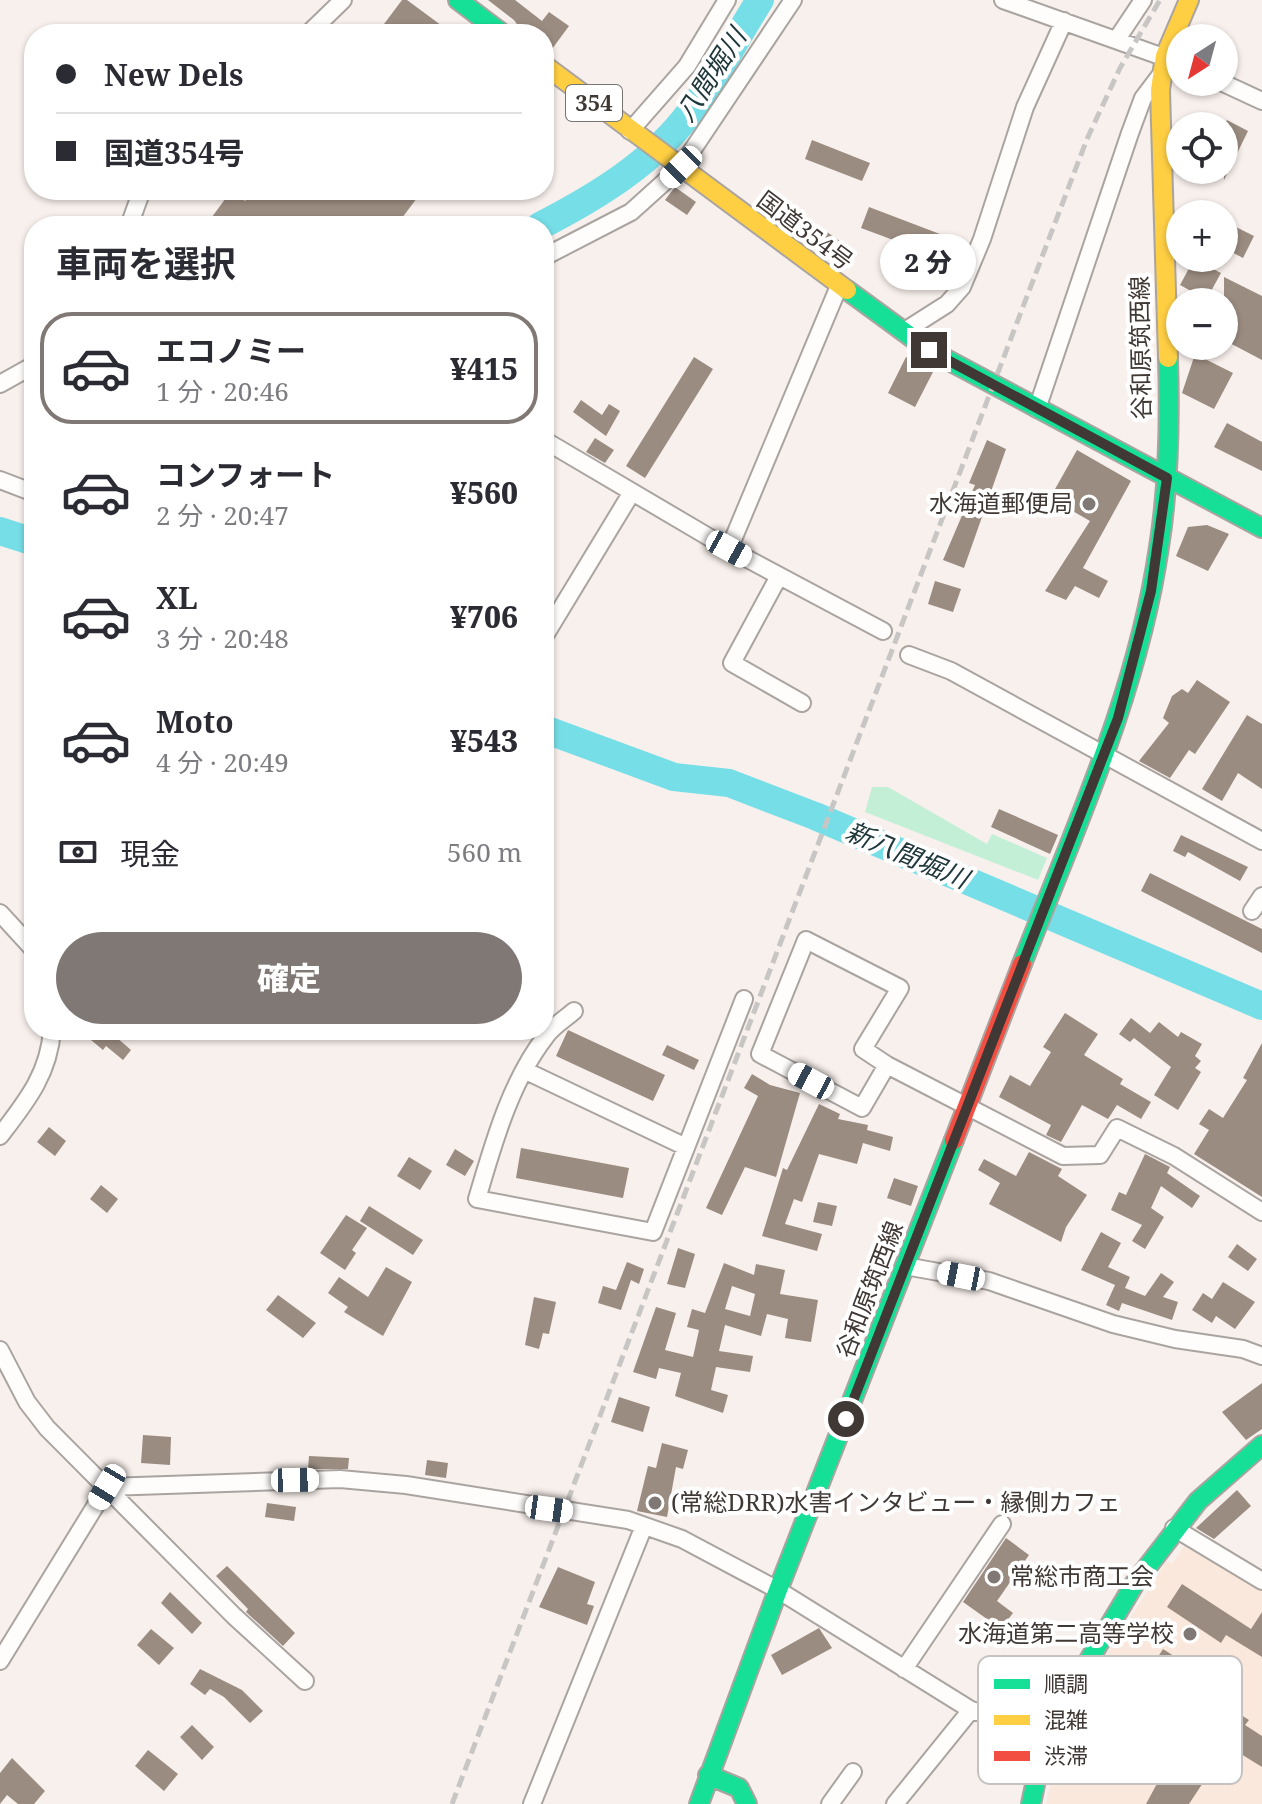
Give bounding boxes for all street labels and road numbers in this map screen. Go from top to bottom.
road number: 354 [566,85,622,121]
street label: 国道354号 [751,183,861,277]
street label: 谷和原筑西線 [1122,276,1157,420]
street label: 谷和原筑西線 [827,1216,910,1363]

